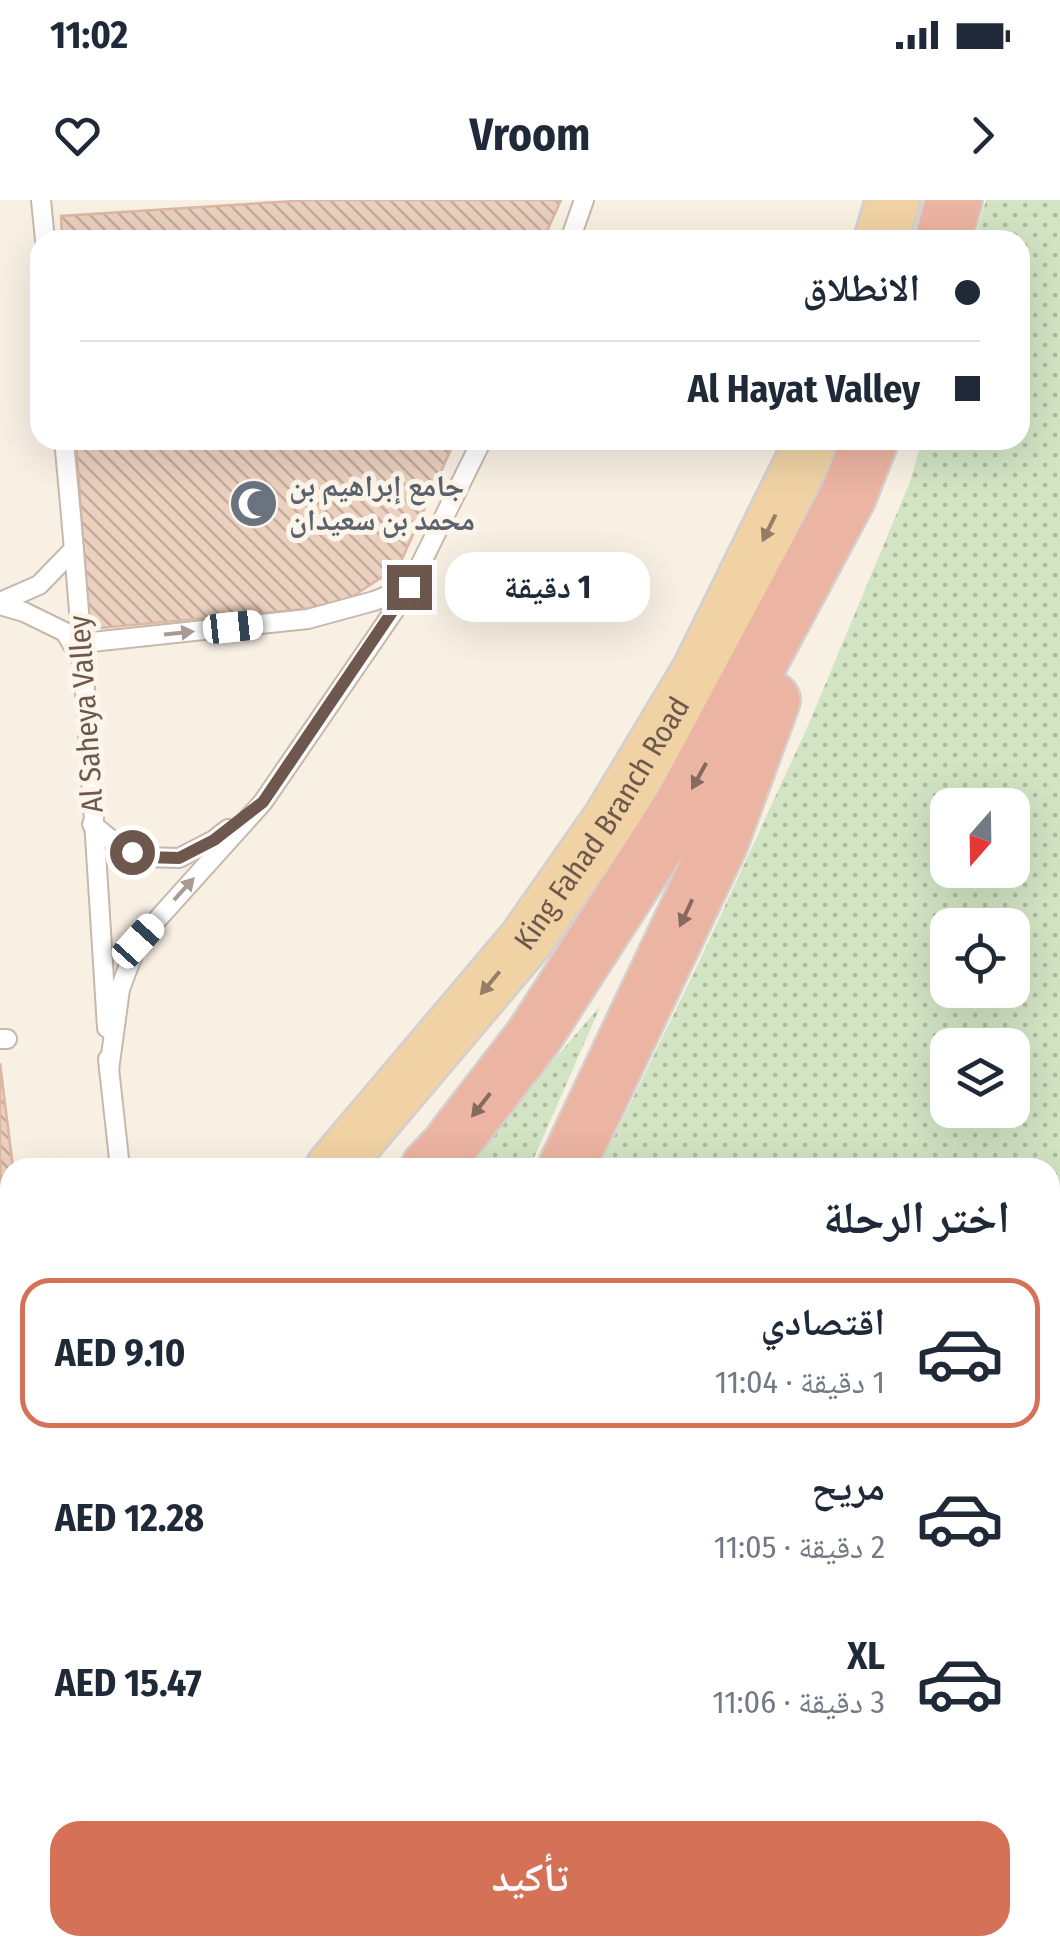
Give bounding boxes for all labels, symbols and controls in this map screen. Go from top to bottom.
text: 11:02 [50,12,128,58]
icon: heart [50,108,105,163]
text: Vroom [470,108,590,162]
icon: forward [955,108,1010,163]
text: الانطلاق [802,265,920,311]
text: Al Hayat Valley [688,366,920,412]
place label: جامع إبراهيم بن محمد بن سعيدان [289,468,475,538]
mosque icon: جامع إبراهيم بن محمد بن سعيدان [228,477,280,529]
one-way arrow [761,514,778,543]
callout: 1 دقيقة [444,552,649,622]
route end [387,565,432,610]
text: 1 دقيقة [504,568,591,606]
car [202,609,264,645]
street label: Al Saheya Valley [61,613,111,814]
one-way arrow [164,625,196,641]
street label: King Fahad Branch Road [506,691,697,957]
one-way arrow [690,762,708,790]
north arrow [930,788,1030,888]
map controls [930,788,1030,1128]
route start [110,830,155,875]
one-way arrow [172,877,195,901]
one-way arrow [678,898,695,927]
button: locate [930,908,1030,1008]
car [107,909,169,973]
one-way arrow [480,970,501,995]
button: layers [930,1028,1030,1128]
one-way arrow [471,1092,492,1118]
text: اختر الرحلة [823,1191,1010,1245]
text: اقتصادي [761,1299,885,1345]
icon: car [915,1308,1005,1398]
text: AED 9.10 [55,1330,186,1376]
text: 1 دقيقة · 11:04 [715,1363,885,1401]
text: مريح [811,1464,885,1510]
icon: car [915,1473,1005,1563]
text: AED 12.28 [55,1495,204,1541]
text: 2 دقيقة · 11:05 [714,1528,885,1566]
text: XL [847,1633,885,1679]
icon: car [915,1638,1005,1728]
text: AED 15.47 [55,1660,202,1706]
text: 3 دقيقة · 11:06 [712,1683,885,1721]
button: تأكيد [50,1821,1010,1936]

